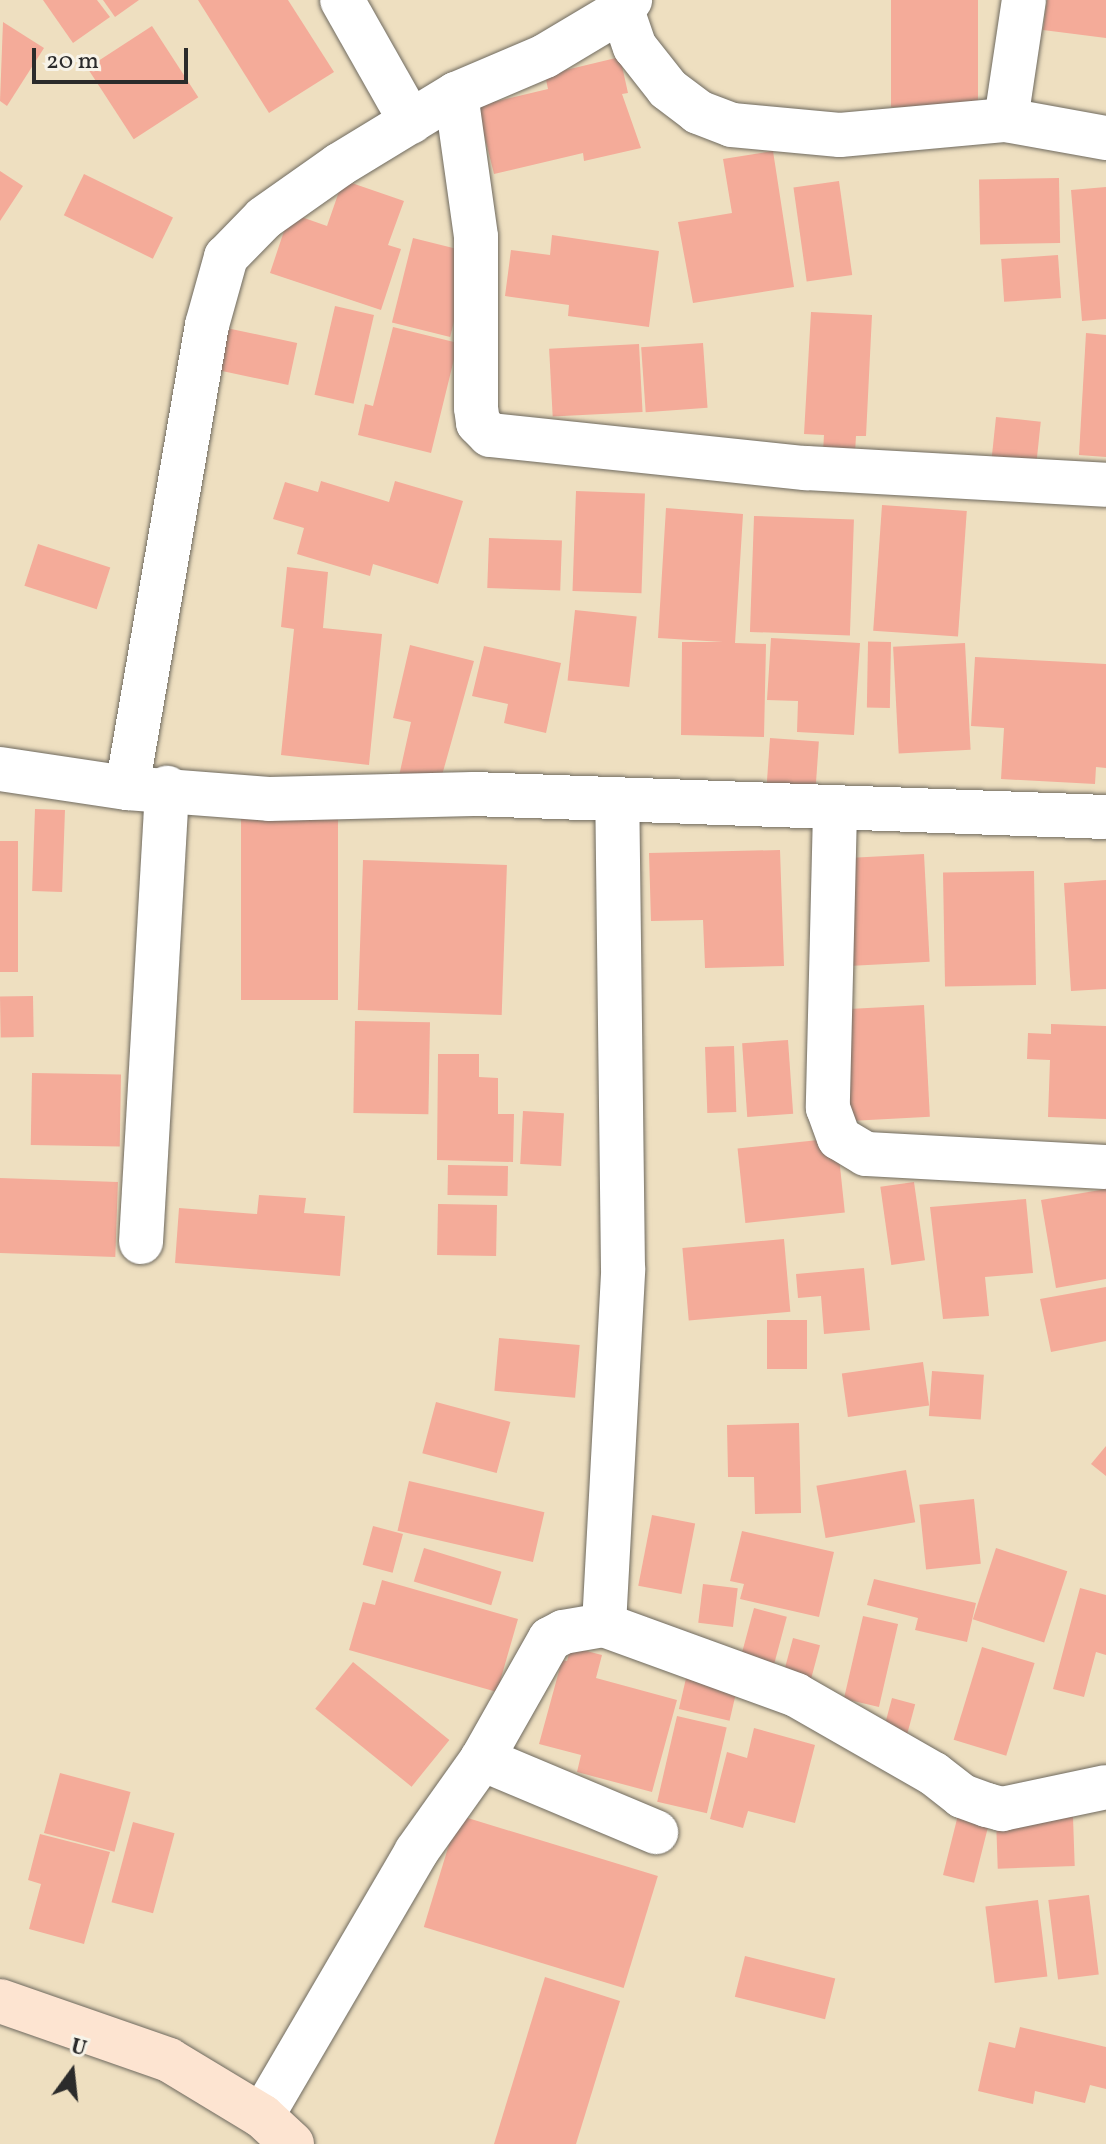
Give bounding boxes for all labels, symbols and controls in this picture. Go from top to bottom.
scale bar [36,32,192,82]
text: 20 m [46,45,99,79]
text: U [67,2031,90,2065]
north arrow [32,2032,112,2112]

